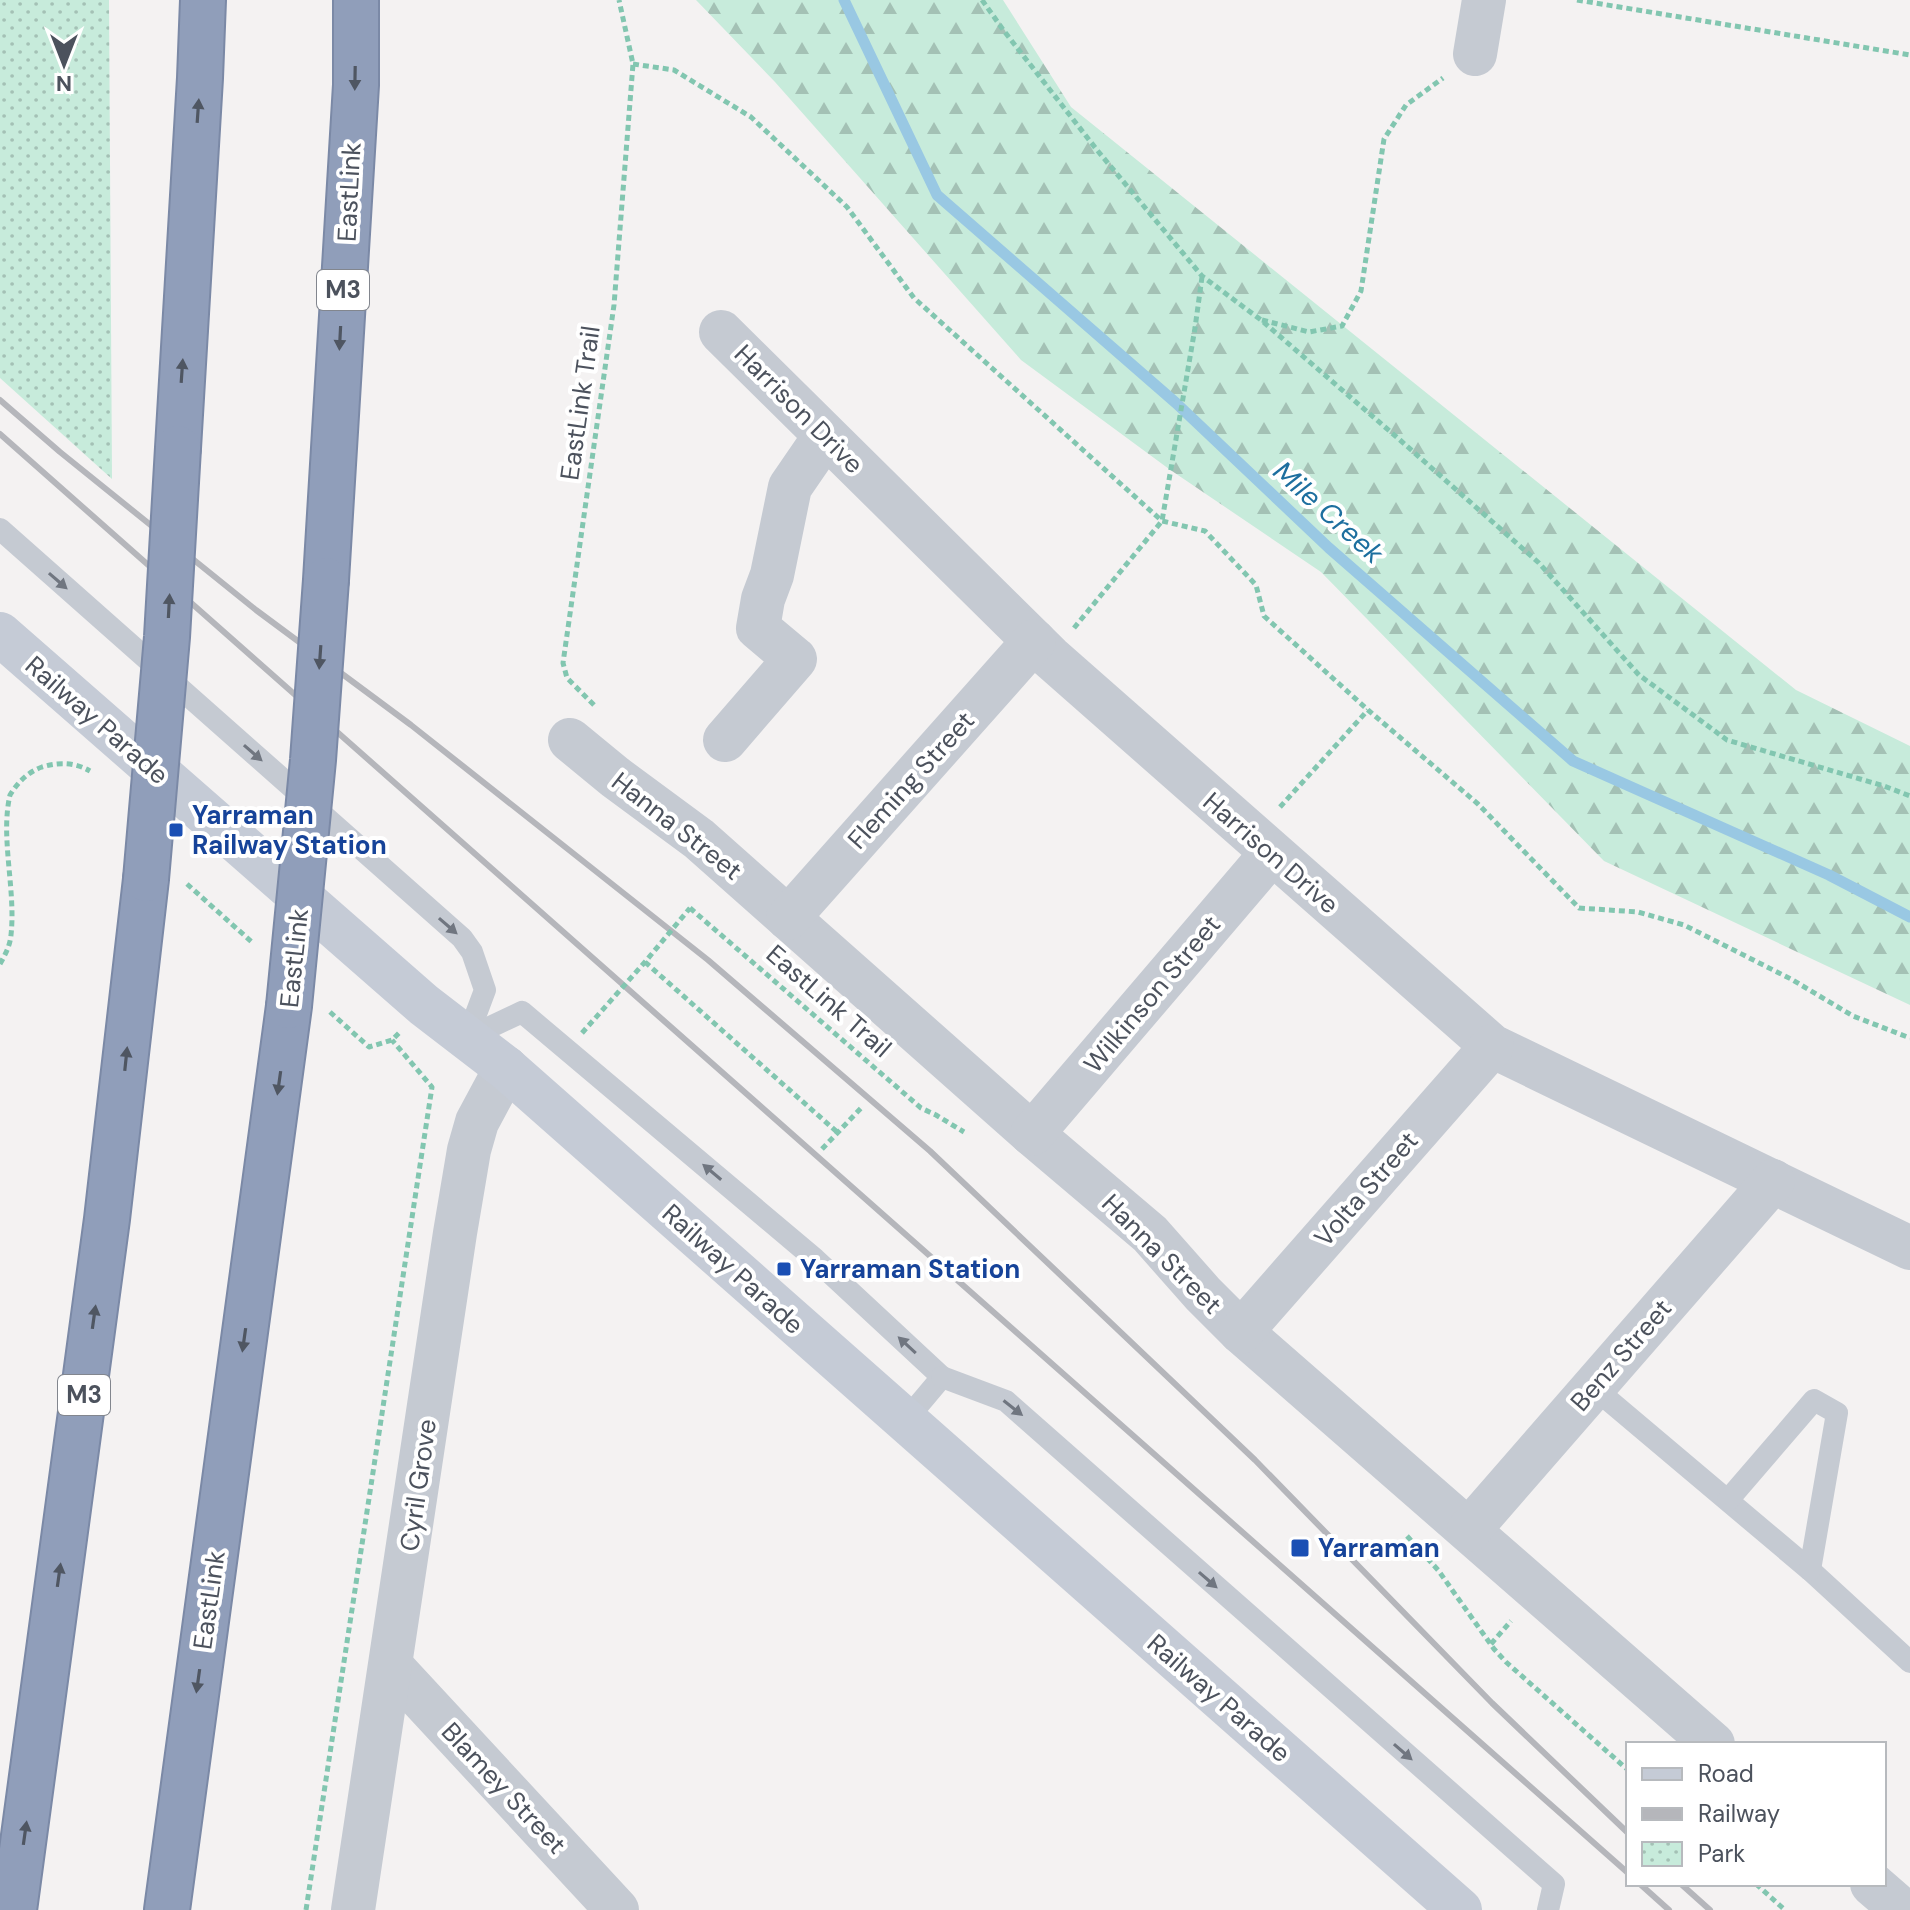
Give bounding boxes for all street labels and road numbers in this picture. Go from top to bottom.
street label: EastLink [329,141,369,243]
road number: M3 [317,270,369,310]
street label: EastLink Trail [552,324,608,482]
street label: Harrison Drive [727,337,871,481]
street label: Railway Parade [18,648,176,792]
street label: Fleming Street [840,704,982,856]
street label: Hanna Street [605,764,749,888]
street label: Harrison Drive [1196,785,1346,921]
street label: EastLink [272,907,316,1009]
street label: Wilkinson Street [1076,908,1228,1080]
street label: EastLink Trail [759,937,899,1065]
street label: Volta Street [1307,1124,1425,1254]
street label: Hanna Street [1095,1187,1229,1321]
street label: Railway Parade [655,1196,811,1342]
street label: Benz Street [1563,1292,1679,1418]
road number: M3 [58,1375,110,1415]
street label: Cyril Grove [392,1417,444,1553]
street label: EastLink [185,1548,233,1652]
street label: Railway Parade [1140,1626,1298,1770]
street label: Blamey Street [434,1715,574,1861]

